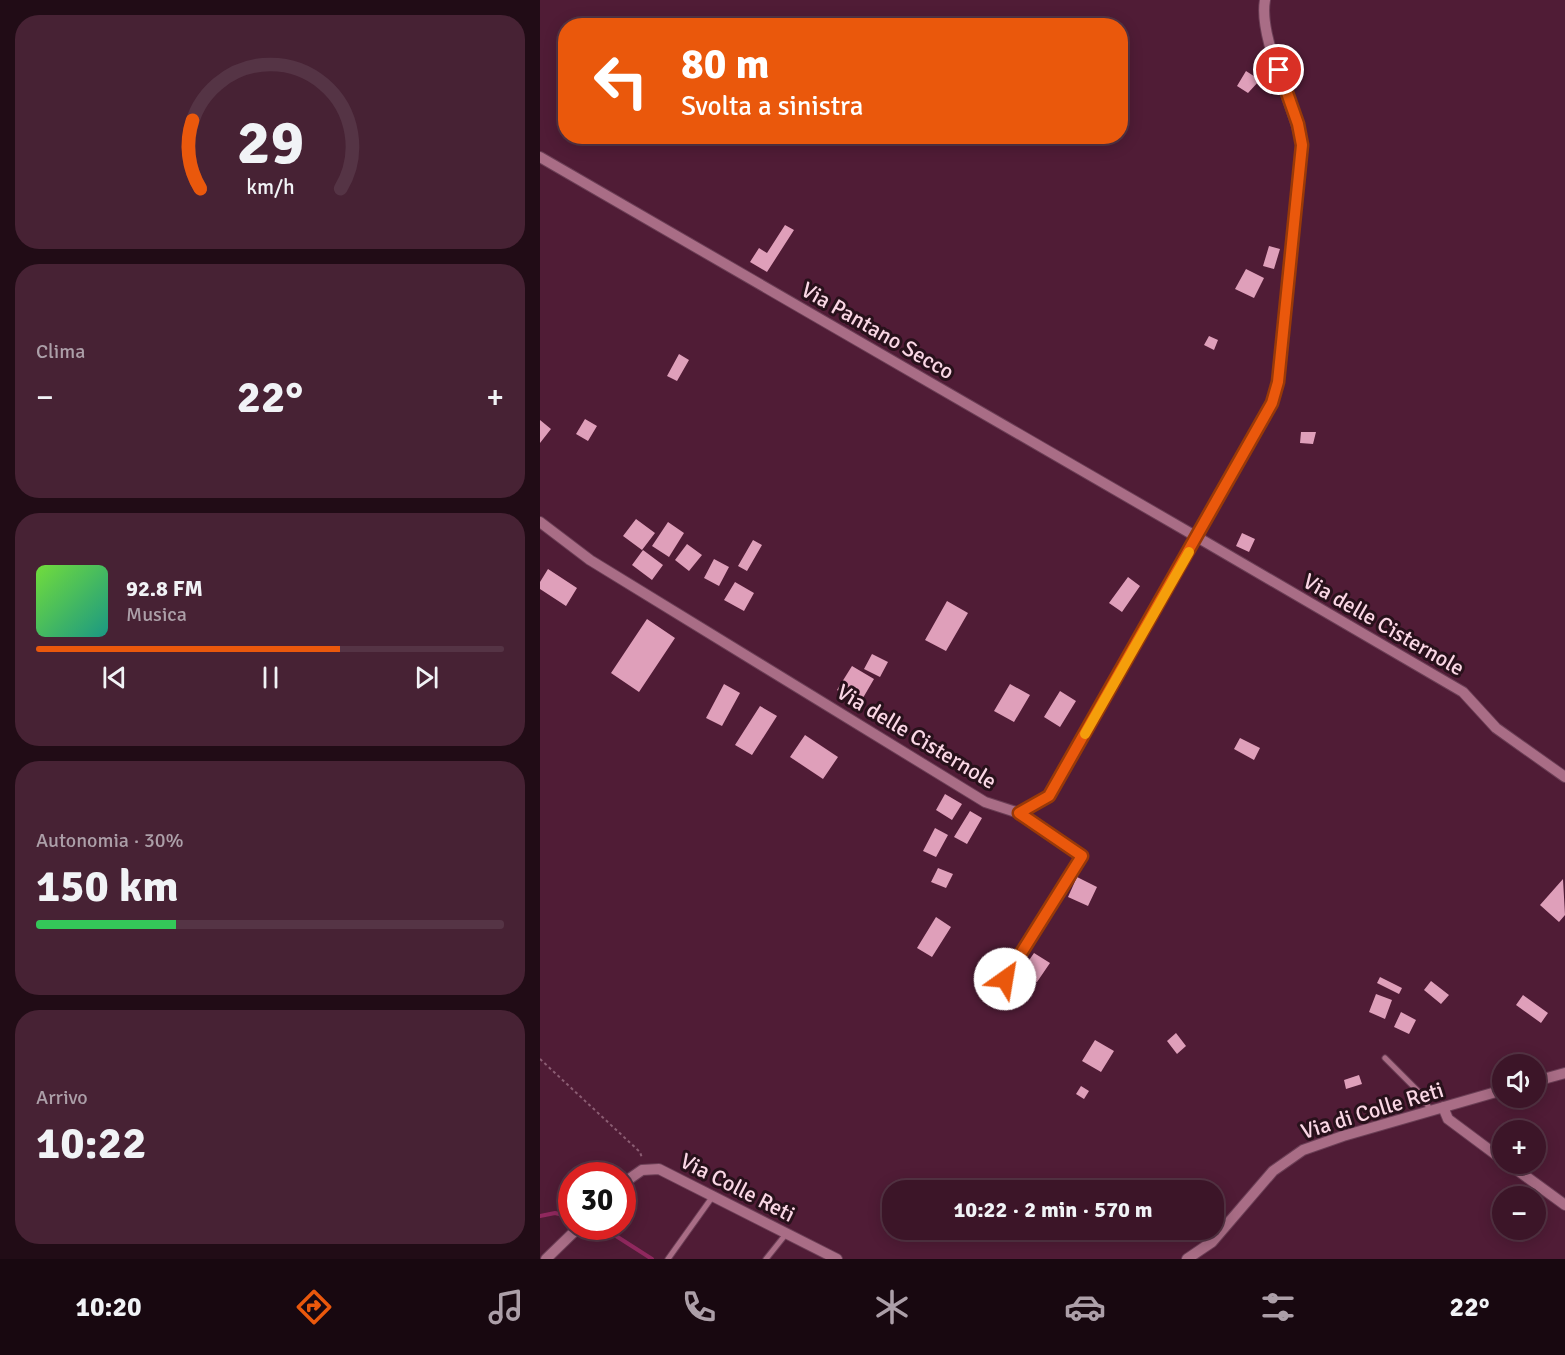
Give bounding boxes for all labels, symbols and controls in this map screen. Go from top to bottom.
text: 80 m [681,39,770,90]
icon: left [582,42,660,120]
pin [1253,44,1304,95]
icon: arrive [1262,53,1295,86]
text: Svolta a sinistra [681,90,864,123]
text: 29 [236,104,304,181]
text: km/h [246,174,294,200]
street label: Via Pantano Secco [797,276,959,385]
text: Clima [36,339,85,364]
text: 22° [237,370,303,425]
text: − [36,377,54,418]
text: + [486,377,504,418]
street label: Via delle Cisternole [1298,567,1469,682]
text: 92.8 FM [126,575,203,602]
text: Musica [126,602,187,627]
icon: previous [98,661,131,694]
icon: pause [254,661,287,694]
icon: next [410,661,443,694]
street label: Via delle Cisternole [832,678,1002,795]
text: Autonomia · 30% [36,828,184,853]
text: 150 km [36,859,179,914]
position arrow [973,947,1037,1011]
map controls [1492,1054,1546,1240]
button: sound [1492,1054,1546,1108]
street label: Via di Colle Reti [1298,1076,1447,1145]
text: Arrivo [36,1085,88,1110]
text: 10:22 [36,1116,146,1171]
button: + [1492,1120,1546,1174]
street label: Via Colle Reti [676,1147,800,1228]
speed limit sign: 30 [558,1162,636,1240]
button: − [1492,1186,1546,1240]
text: 10:22 · 2 min · 570 m [953,1196,1153,1223]
icon: directions [293,1286,335,1328]
icon: music [485,1286,527,1328]
icon: phone [678,1286,720,1328]
icon: climate [871,1286,913,1328]
icon: car [1064,1286,1106,1328]
icon: filters [1257,1286,1299,1328]
text: 10:20 [75,1291,142,1324]
text: 22° [1450,1291,1490,1324]

